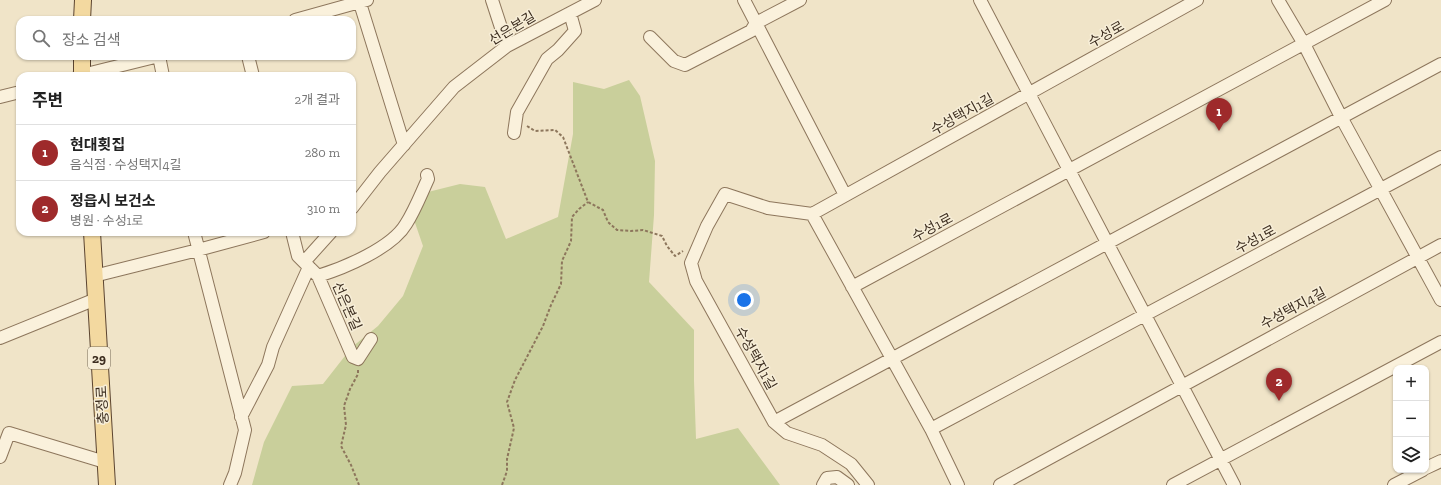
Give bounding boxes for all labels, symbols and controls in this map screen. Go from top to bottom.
street label: 선은본길 [486,8,539,49]
search box [16,16,356,60]
street label: 수성로 [1085,18,1127,51]
icon: search [30,27,52,49]
text: 장소 검색 [62,31,121,49]
text: 주변 [32,90,63,110]
street label: 수성택지1길 [928,90,997,139]
text: 2개 결과 [294,92,340,107]
pin: 1 [1206,98,1232,131]
text: 현대횟집 [70,136,125,154]
text: 1 [42,145,48,160]
text: 280 m [305,145,340,160]
text: 음식점 · 수성택지4길 [70,157,181,172]
text: 정읍시 보건소 [70,192,156,210]
text: 2 [42,201,48,216]
text: 310 m [307,201,340,216]
street label: 수성1로 [909,210,956,245]
text: 병원 · 수성1로 [70,213,144,228]
street label: 수성1로 [1232,222,1279,257]
street label: 선은본길 [328,279,365,333]
street label: 수성택지4길 [1257,284,1329,333]
your location [734,290,754,310]
street label: 수성택지1길 [731,324,780,393]
road number: 29 [88,347,110,369]
map controls [1393,365,1429,473]
button: + [1393,365,1429,401]
pin: 2 [1266,368,1292,401]
street label: 충정로 [93,385,112,425]
button: − [1393,401,1429,437]
button: layers [1393,437,1429,473]

